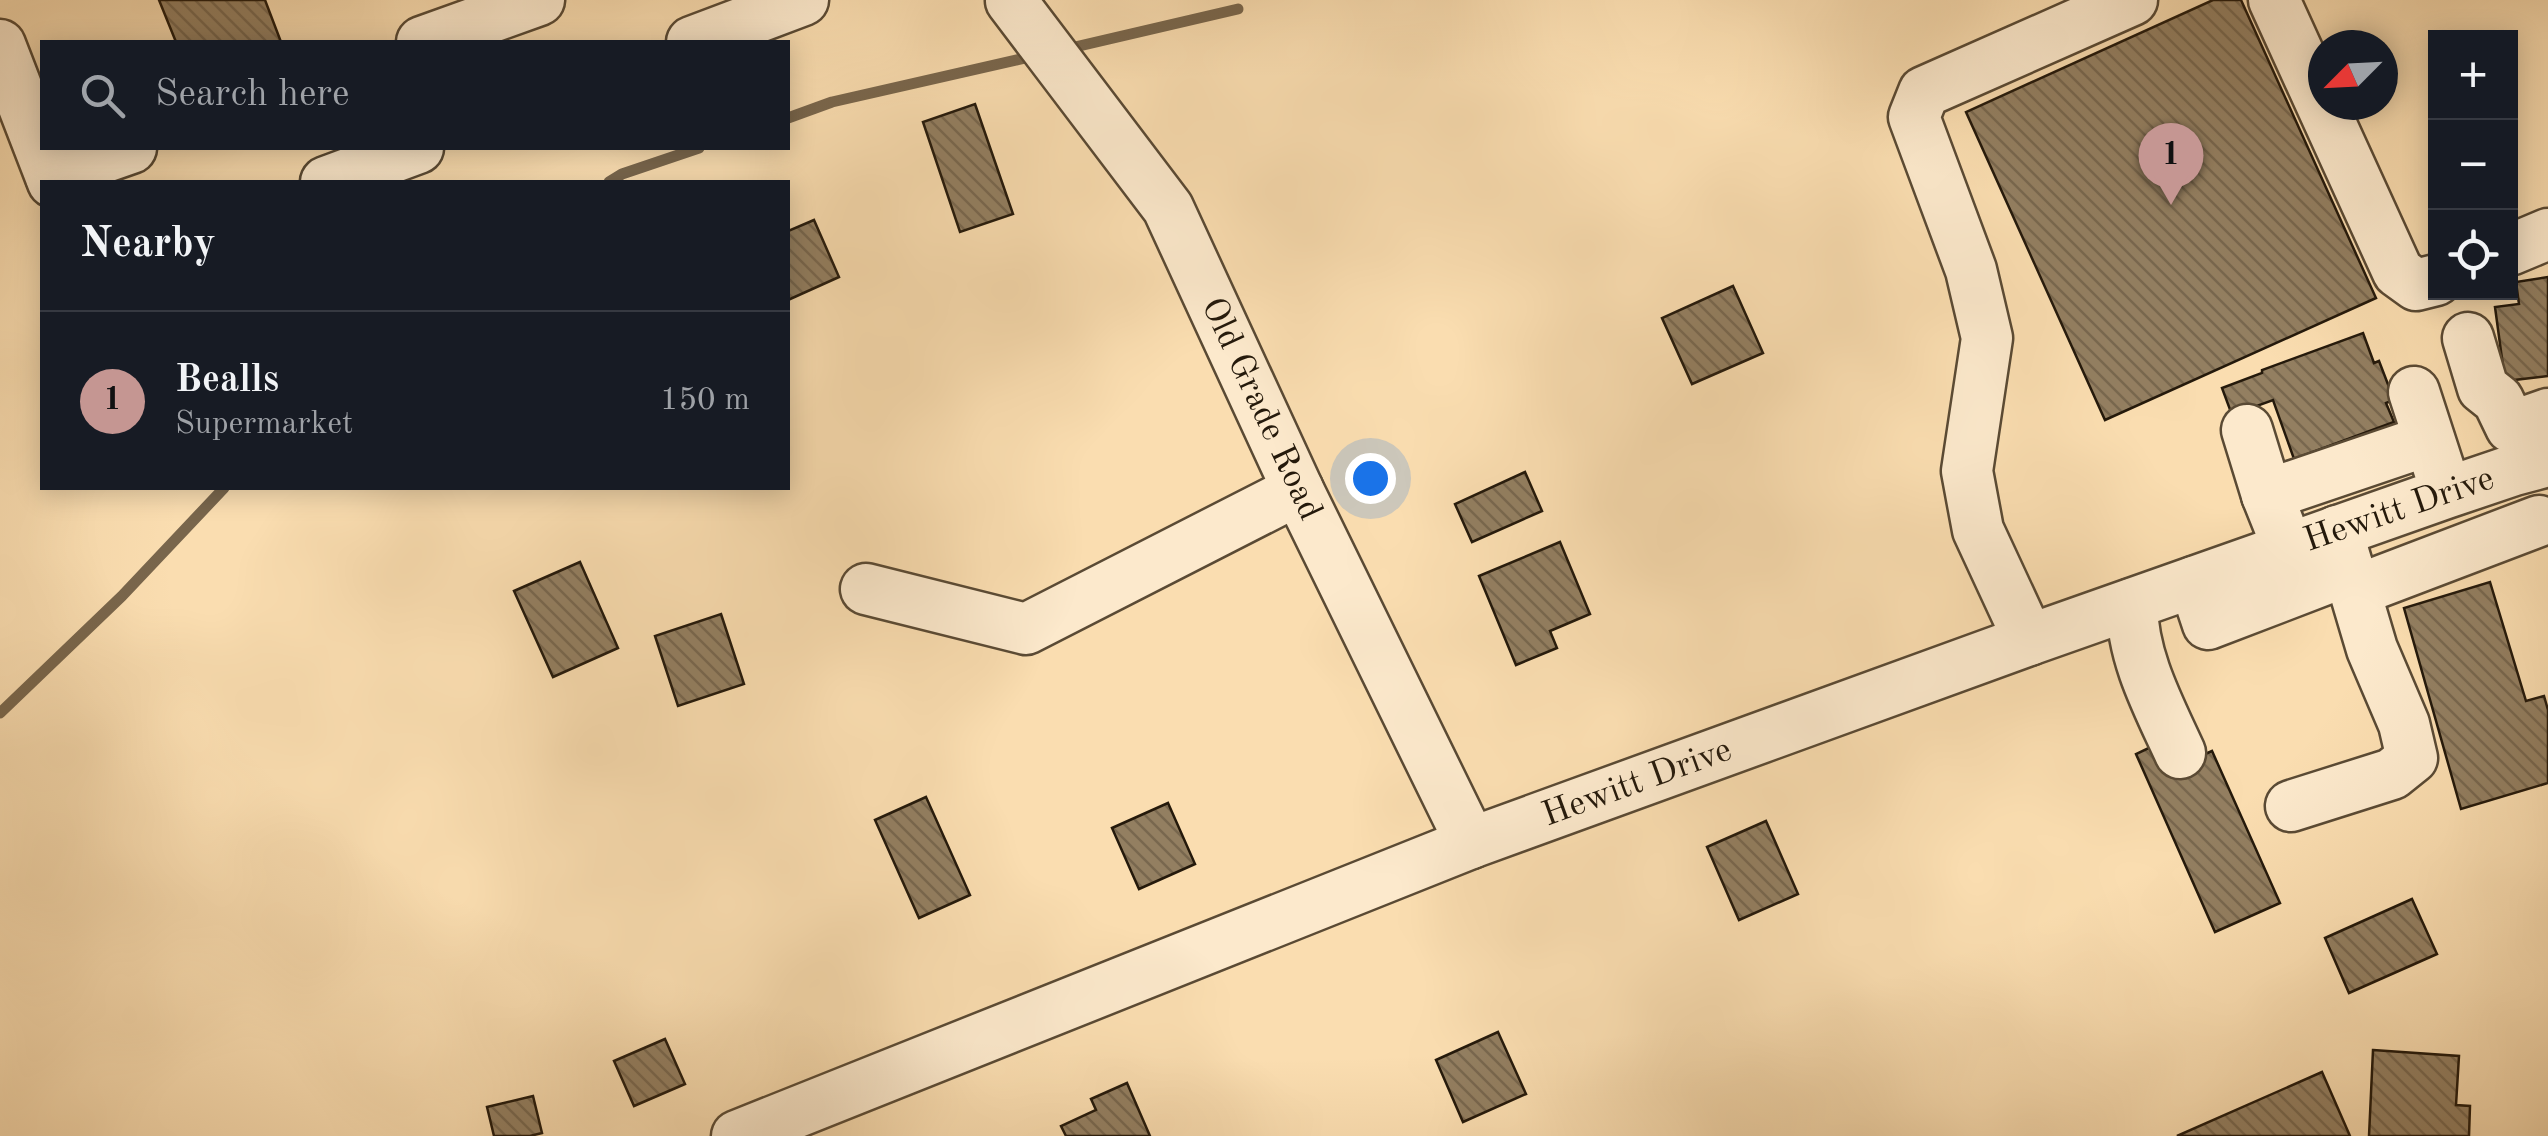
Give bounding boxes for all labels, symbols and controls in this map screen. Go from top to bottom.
north arrow [2308,30,2398,120]
map controls [2428,30,2518,300]
button: + [2428,30,2518,120]
search box [40,40,790,150]
icon: search [75,68,130,123]
text: Search here [155,76,350,114]
button: − [2428,120,2518,210]
pin: 1 [2138,122,2204,205]
button: locate [2428,210,2518,300]
text: Nearby [80,224,216,266]
street label: Old Grade Road [1194,292,1328,526]
text: Bealls [175,362,279,400]
text: 1 [103,385,122,417]
text: 150 m [660,385,750,417]
text: Supermarket [175,409,353,441]
your location [1345,453,1396,504]
street label: Hewitt Drive [2299,461,2499,559]
street label: Hewitt Drive [1538,733,1736,833]

